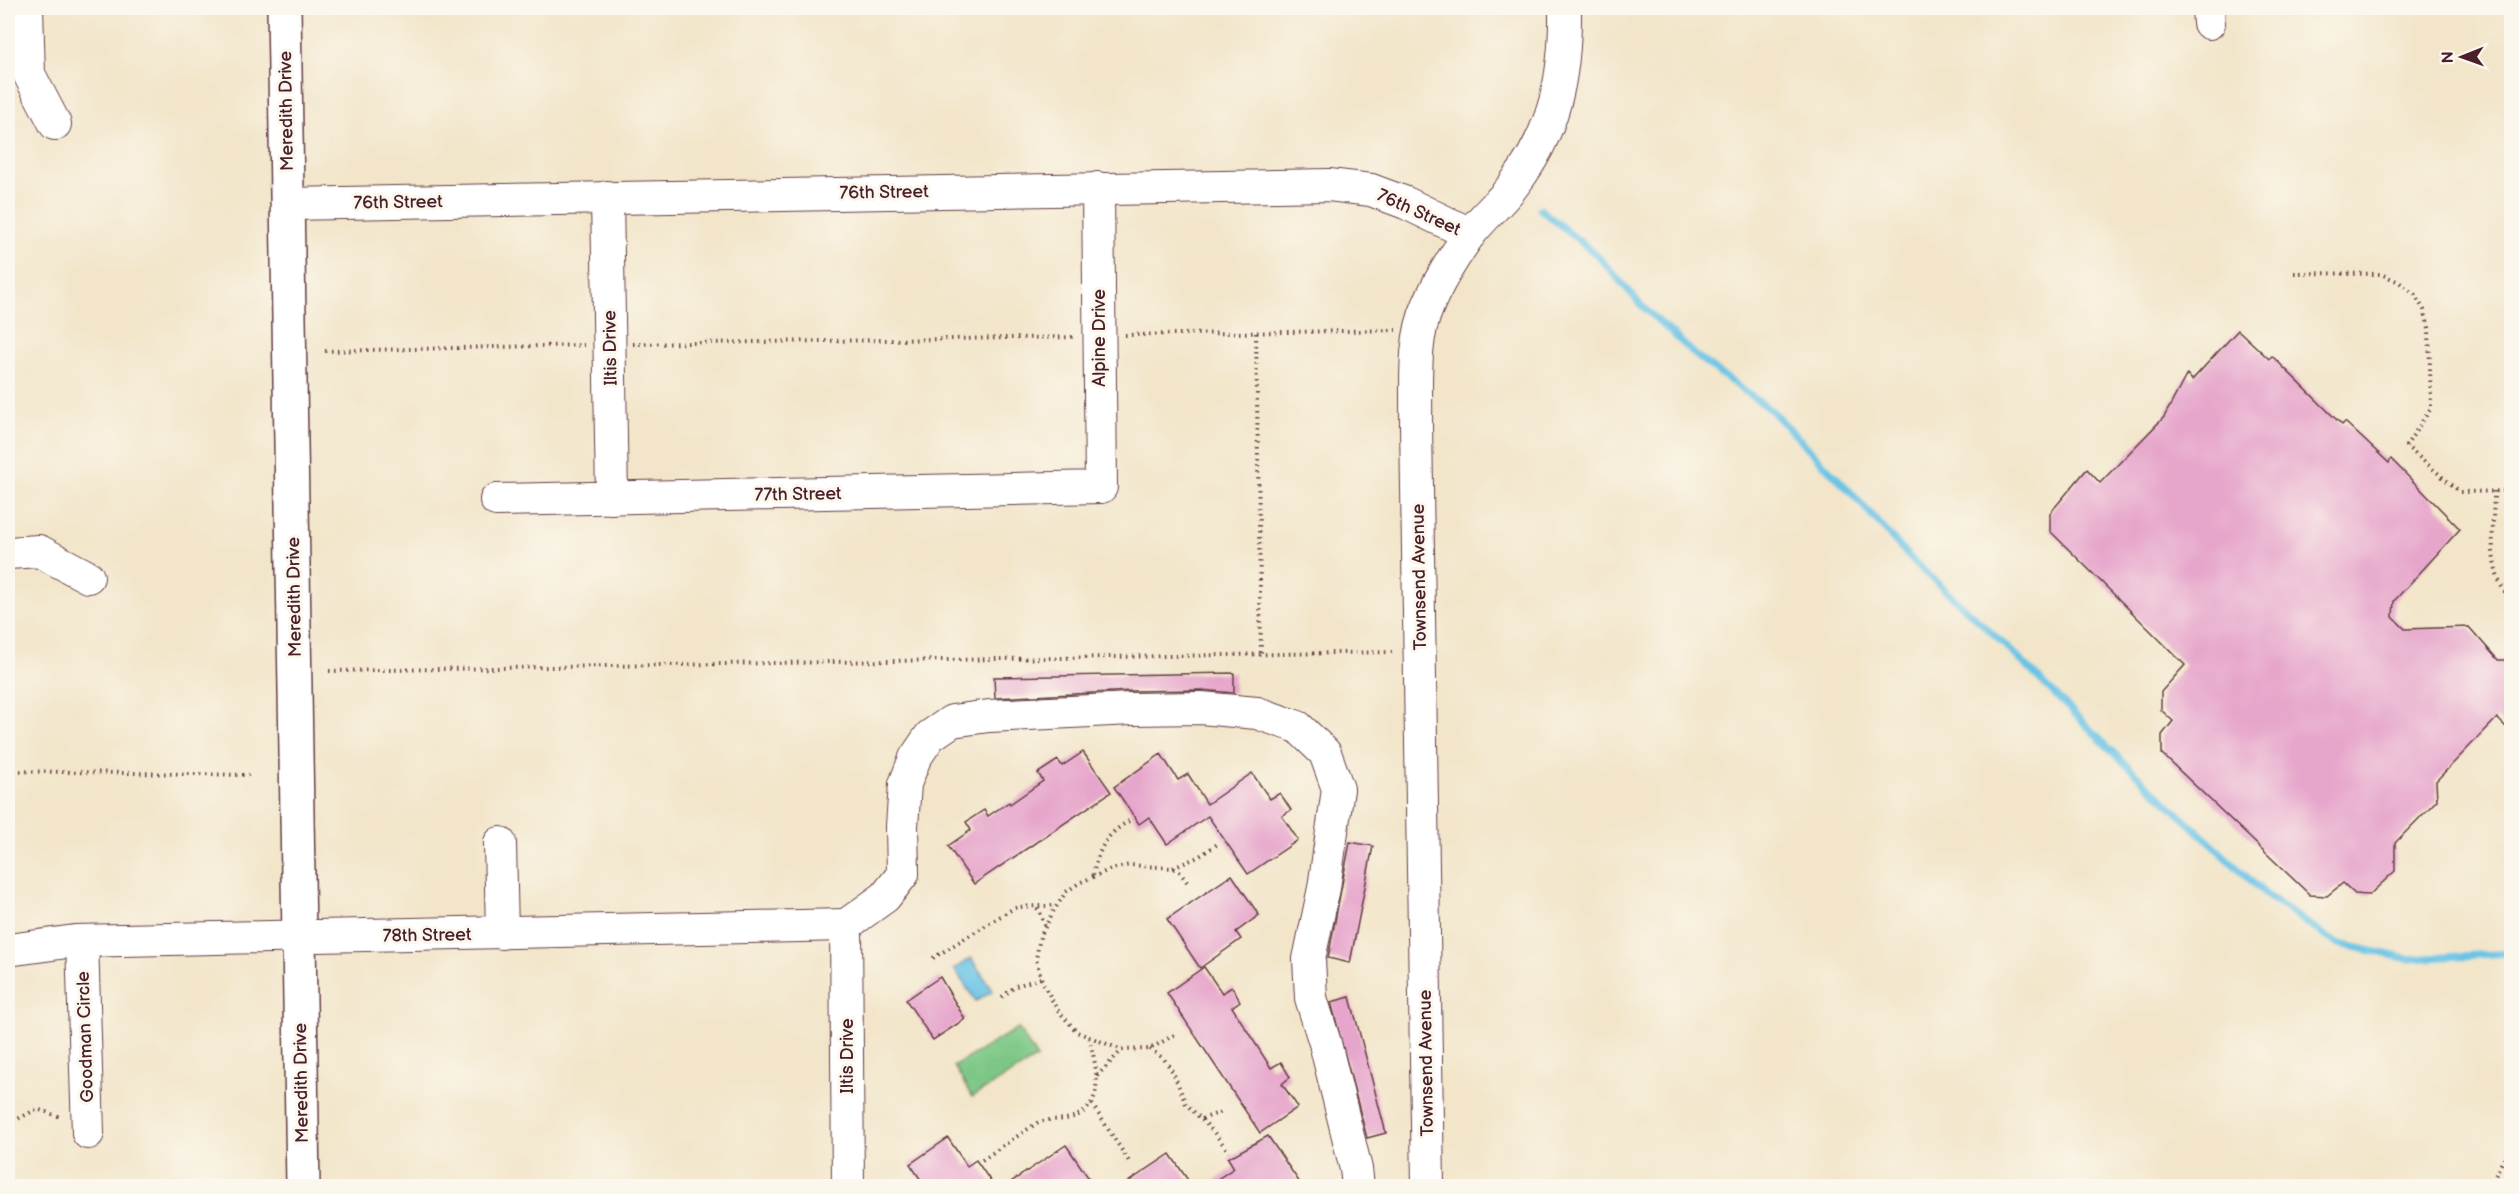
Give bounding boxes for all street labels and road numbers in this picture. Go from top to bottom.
street label: Meredith Drive [275,50,298,171]
street label: 76th Street [839,181,929,204]
street label: 76th Street [1374,185,1464,240]
street label: 76th Street [353,191,443,214]
street label: Alpine Drive [1089,289,1110,387]
street label: Iltis Drive [599,310,622,386]
street label: 77th Street [754,483,842,506]
street label: Townsend Avenue [1408,503,1431,650]
street label: Meredith Drive [283,536,306,657]
street label: 78th Street [382,924,472,947]
street label: Goodman Circle [73,971,98,1103]
street label: Townsend Avenue [1415,989,1438,1136]
street label: Iltis Drive [837,1018,858,1094]
street label: Meredith Drive [290,1022,313,1143]

